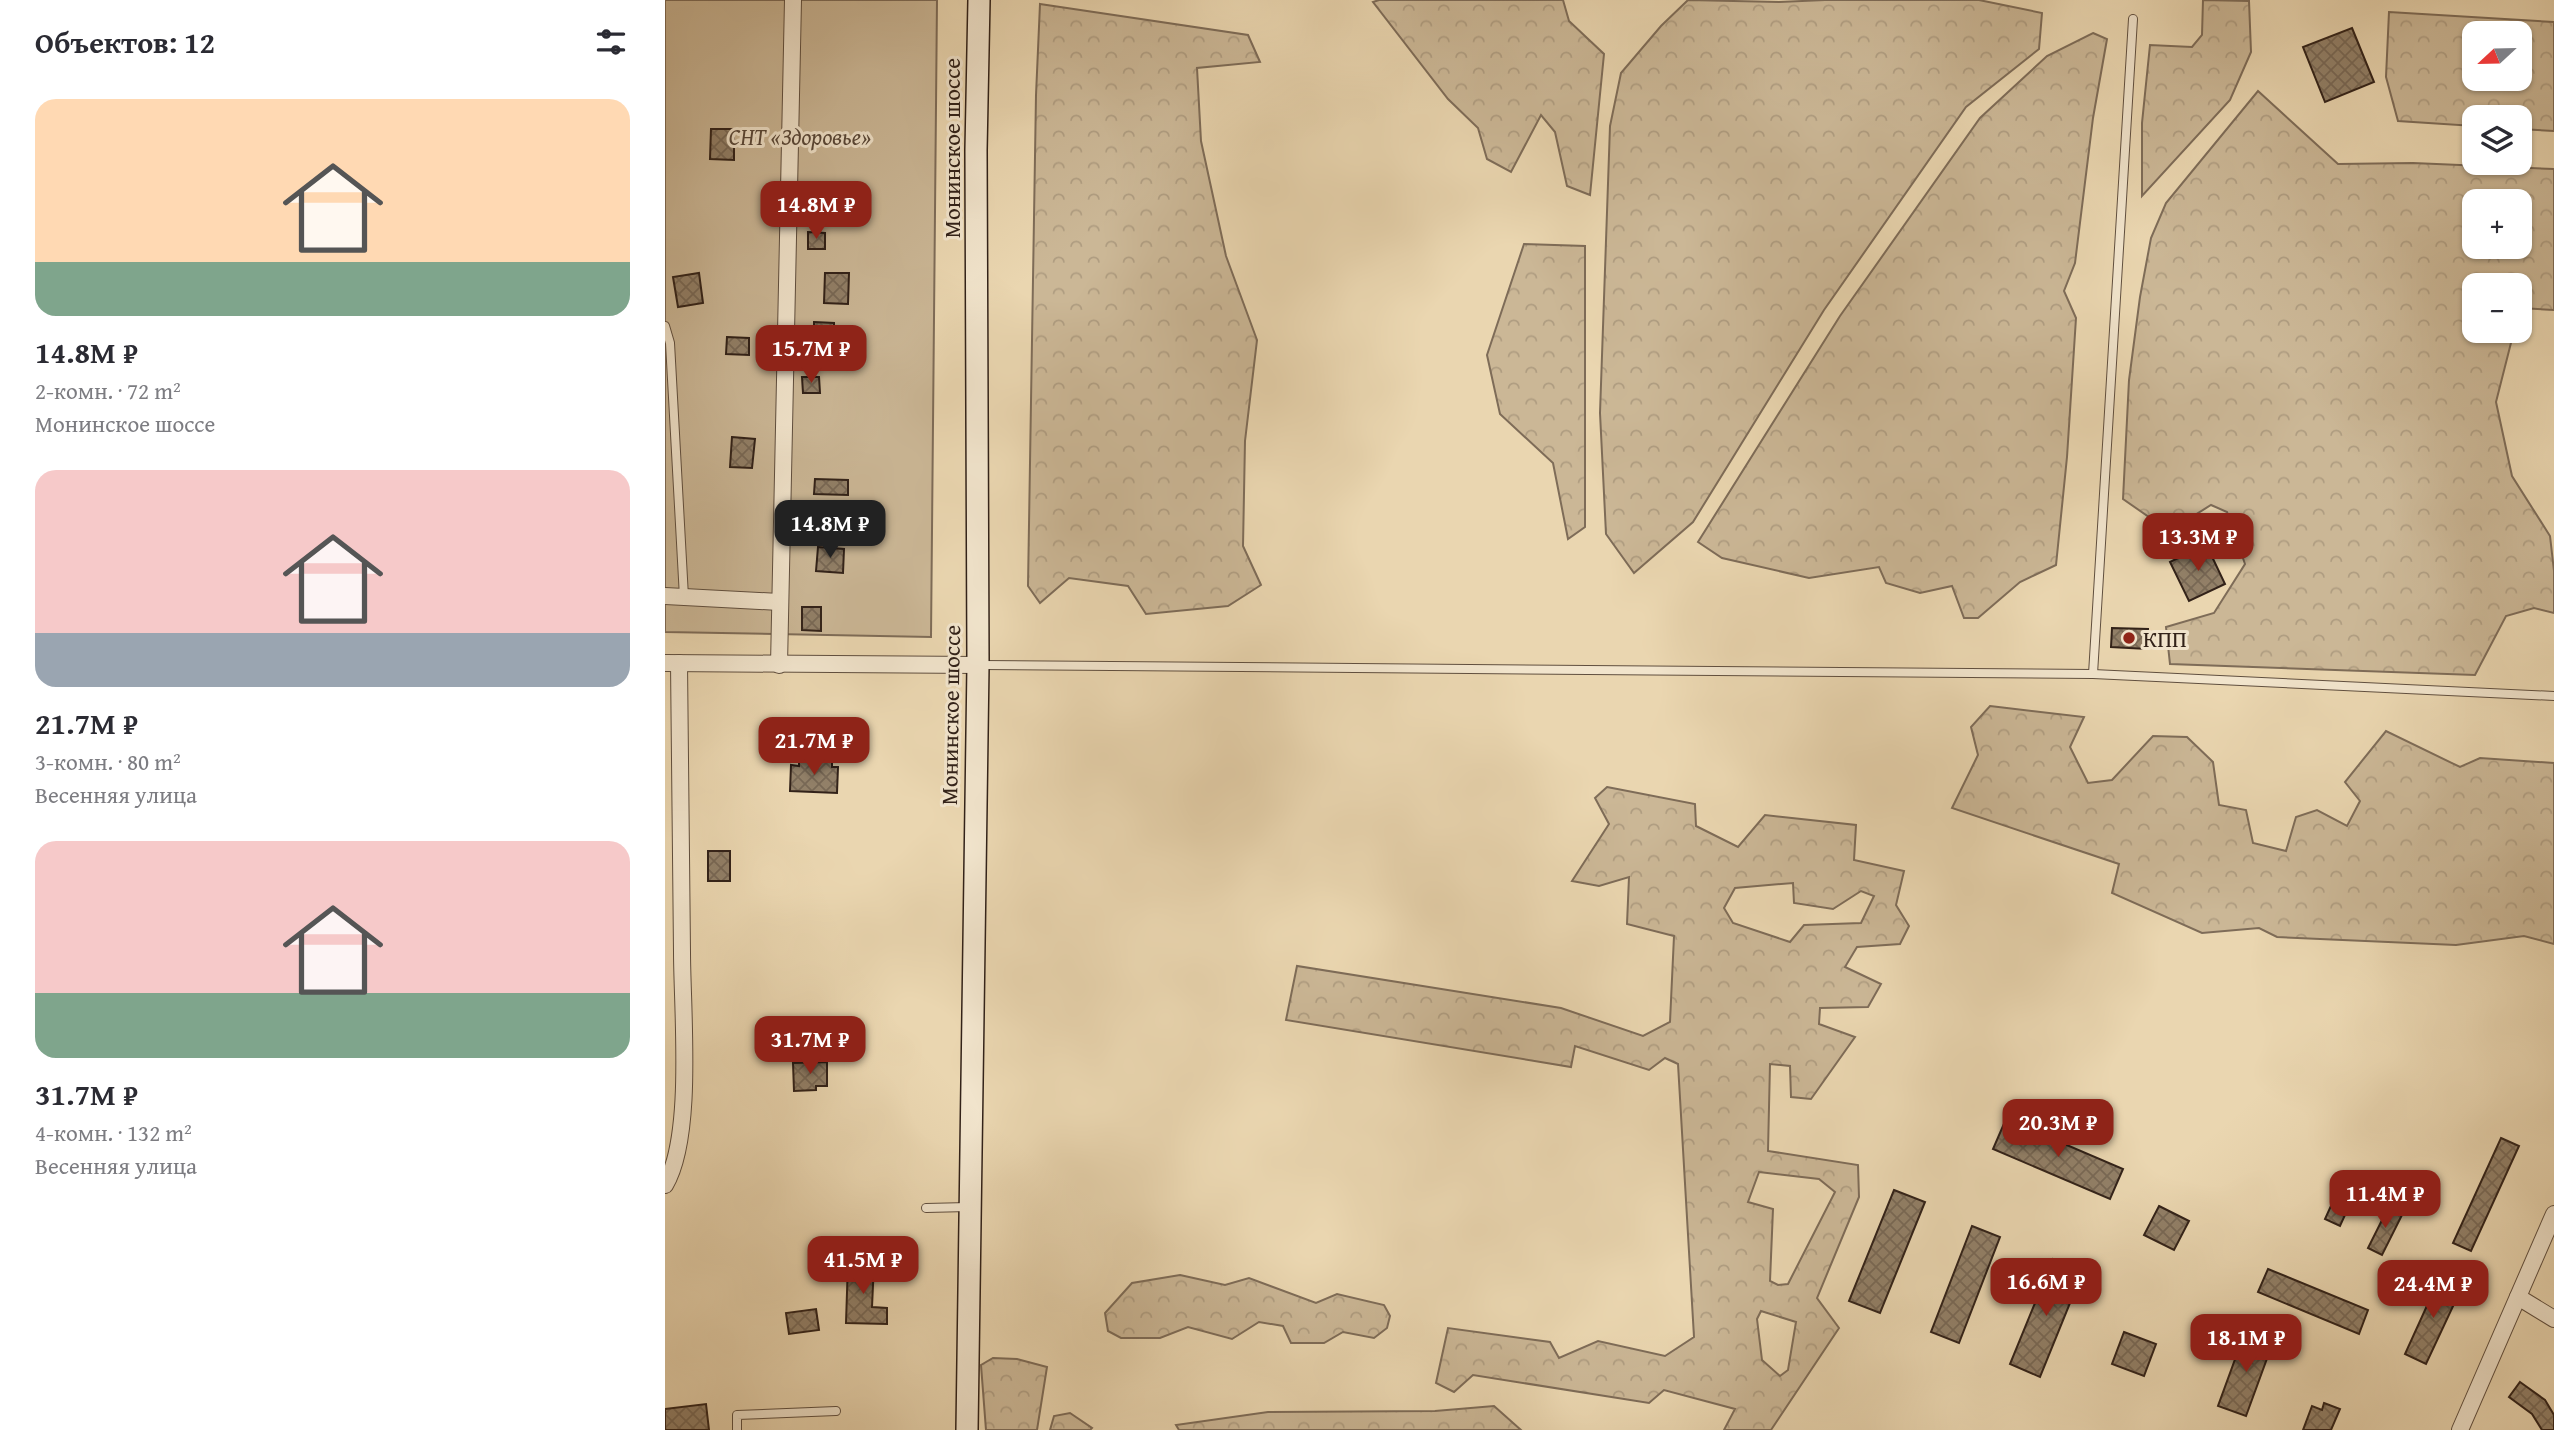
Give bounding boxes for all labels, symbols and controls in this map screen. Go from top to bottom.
text: Объектов: 12 [35,20,215,64]
north arrow [2462,21,2532,91]
map controls [2462,21,2532,343]
icon: filters [592,23,630,61]
street label: Монинское шоссе [935,58,968,238]
button: layers [2462,105,2532,175]
park label: СНТ «Здоровье» [729,120,871,153]
icon: home [270,145,396,271]
pin: 14.8M ₽ [751,182,881,241]
text: 14.8M ₽ [776,187,856,220]
button: + [2462,189,2532,259]
button: − [2462,273,2532,343]
pin: 15.7M ₽ [746,326,876,385]
text: 14.8M ₽ [35,330,138,374]
text: 15.7M ₽ [771,331,851,364]
text: 2-комн. · 72 m² [35,374,181,407]
text: Монинское шоссе [35,407,215,440]
pin: 14.8M ₽ [765,500,895,560]
text: 14.8M ₽ [790,506,870,539]
pin: 13.3M ₽ [2133,514,2263,573]
icon: home [270,516,396,642]
text: 13.3M ₽ [2158,519,2238,552]
place label: КПП [2143,622,2187,655]
street label: Монинское шоссе [932,625,968,805]
marker: КПП [2121,630,2137,646]
text: 21.7M ₽ [35,701,138,745]
pin: 21.7M ₽ [749,718,879,777]
text: 21.7M ₽ [774,723,854,756]
text: 3-комн. · 80 m² [35,745,181,778]
text: Весенняя улица [35,778,197,811]
icon: home [270,887,396,1013]
pin: 31.7M ₽ [745,1016,875,1076]
text: 31.7M ₽ [770,1022,850,1055]
text: 31.7M ₽ [35,1072,138,1116]
pin: 20.3M ₽ [1993,1100,2123,1159]
text: 20.3M ₽ [2018,1105,2098,1138]
text: 4-комн. · 132 m² [35,1116,192,1149]
text: Весенняя улица [35,1149,197,1182]
pin: 11.4M ₽ [2320,1170,2450,1230]
text: 11.4M ₽ [2345,1176,2425,1209]
pin: 41.5M ₽ [798,1236,928,1296]
text: 41.5M ₽ [823,1242,903,1275]
pin: 16.6M ₽ [1981,1258,2111,1318]
pin: 24.4M ₽ [2368,1260,2498,1320]
text: 16.6M ₽ [2006,1264,2086,1297]
text: 24.4M ₽ [2393,1266,2473,1299]
pin: 18.1M ₽ [2181,1314,2311,1374]
text: 18.1M ₽ [2206,1320,2286,1353]

